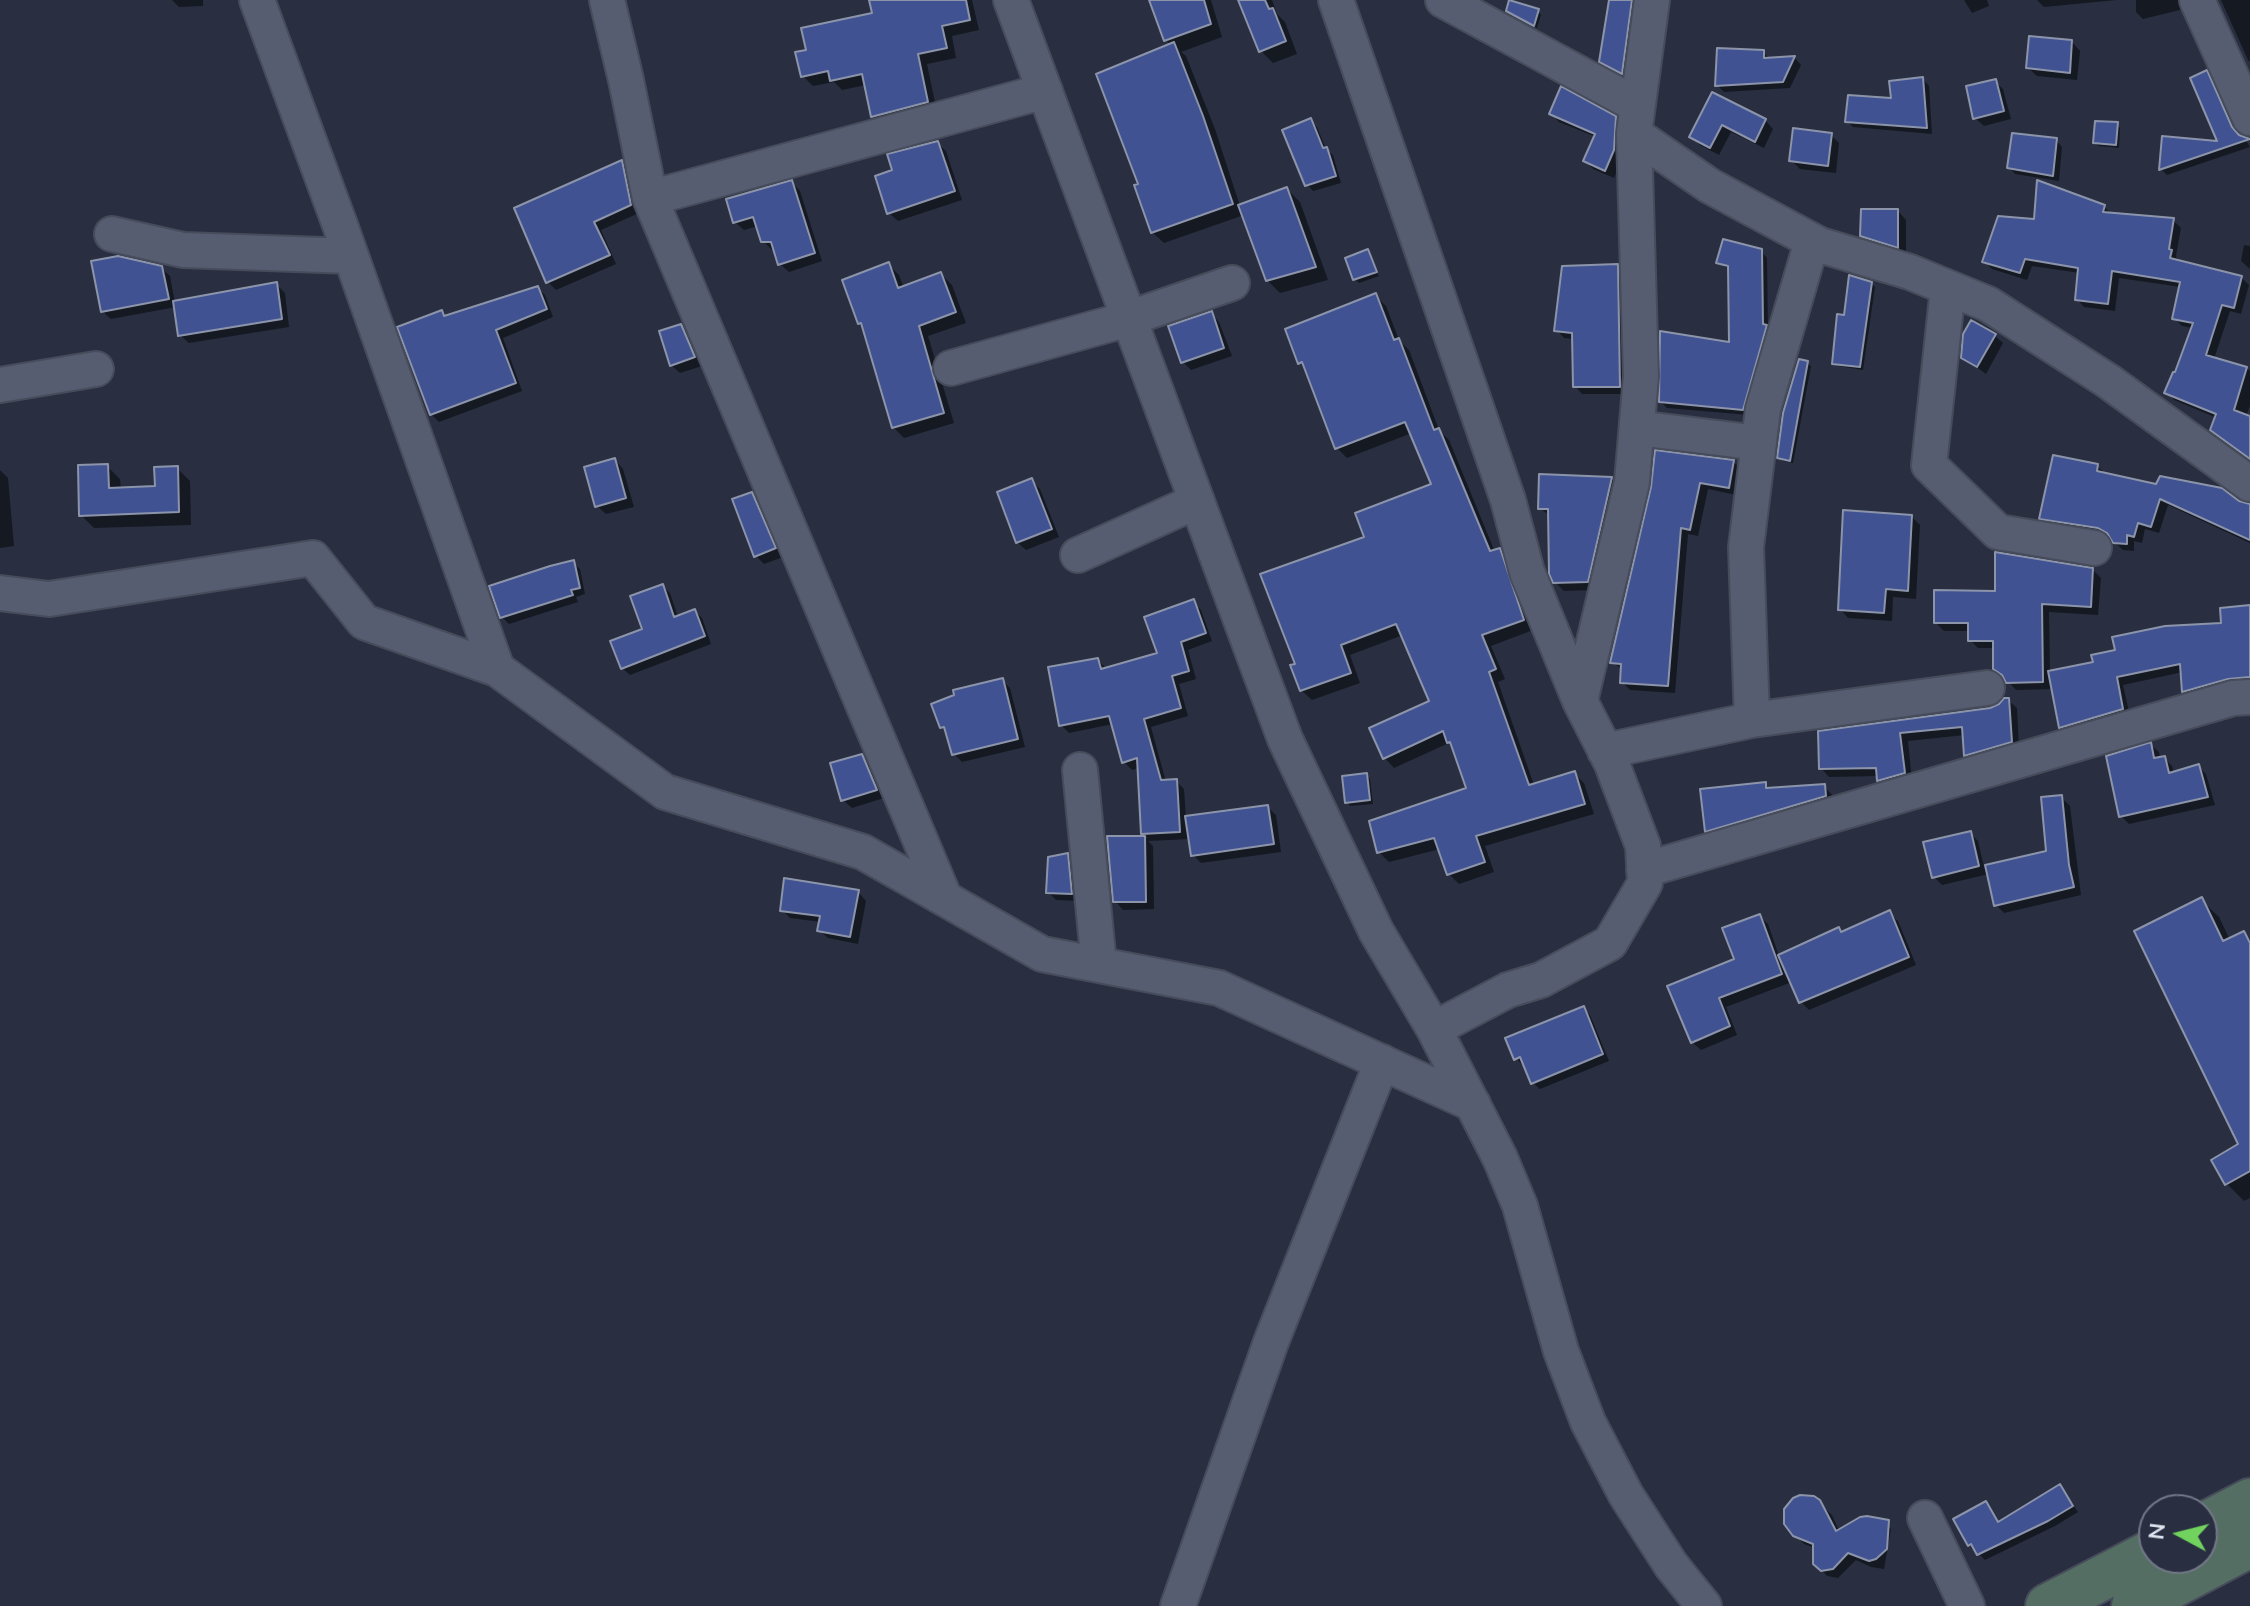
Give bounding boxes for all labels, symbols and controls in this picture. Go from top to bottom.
north arrow [2138,1494,2218,1574]
text: N [2141,1521,2171,1541]

